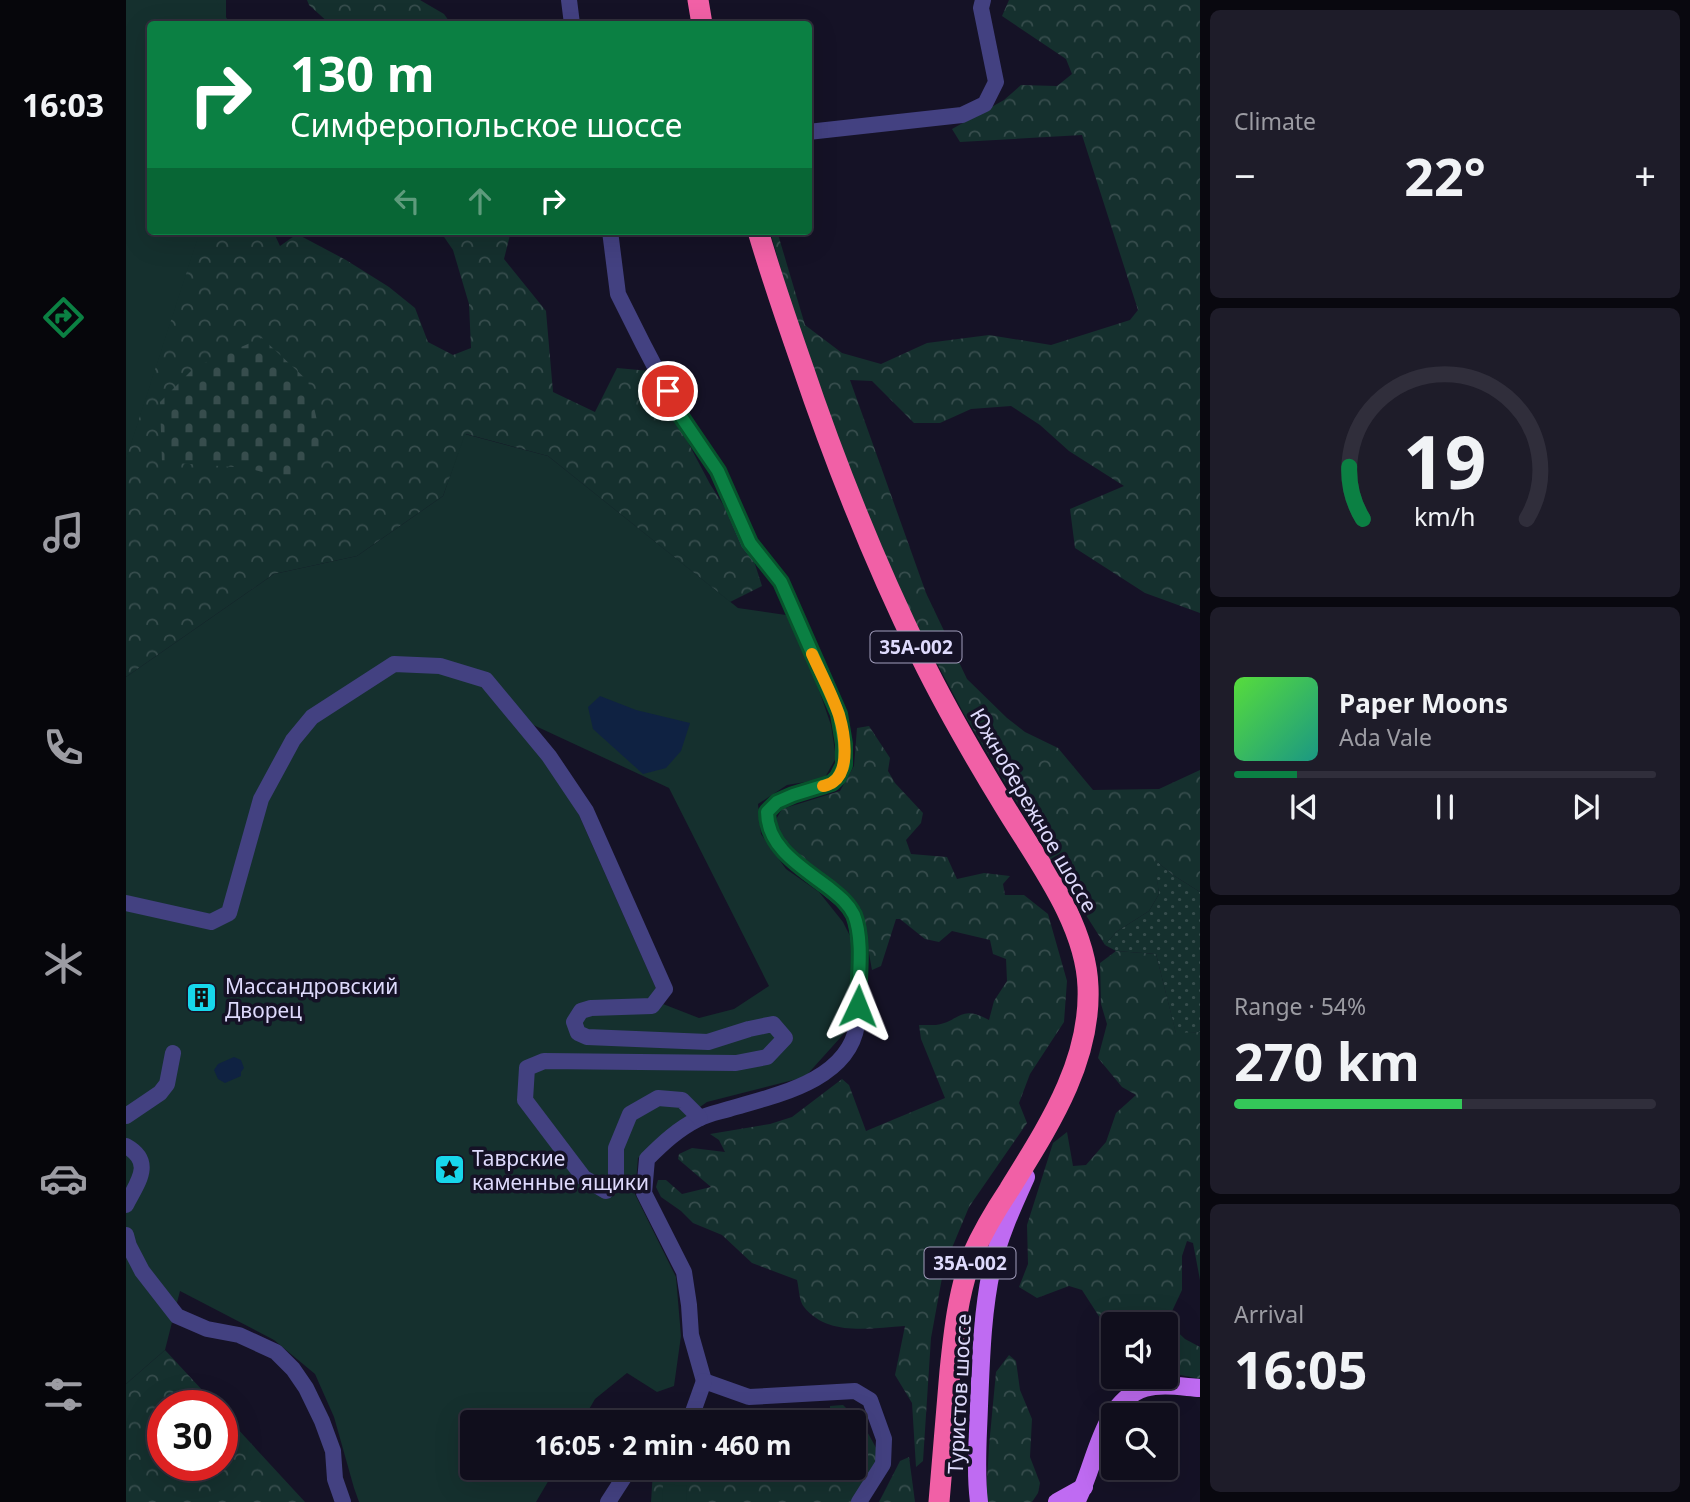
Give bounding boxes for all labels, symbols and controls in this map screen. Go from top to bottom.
text: 130 m [290,40,435,106]
icon: right [175,49,266,140]
text: 16:03 [22,83,104,126]
text: Симферопольское шоссе [290,103,682,146]
text: Climate [1234,105,1316,137]
text: 22° [1404,140,1486,211]
text: − [1234,149,1256,201]
text: + [1634,149,1656,201]
icon: left [388,182,426,220]
icon: ahead [461,182,499,220]
icon: right [534,182,572,220]
icon: directions [39,293,88,342]
pin [638,361,698,421]
icon: arrive [649,372,687,410]
text: 19 [1403,411,1487,510]
text: km/h [1414,498,1476,532]
icon: music [39,508,88,557]
road number: 35А-002 [870,632,962,662]
text: Paper Moons [1339,685,1508,721]
street label: Южнобережное шоссе [964,703,1104,917]
text: Ada Vale [1339,721,1432,753]
icon: phone [39,723,88,772]
icon: previous [1285,788,1323,826]
icon: pause [1426,788,1464,826]
icon: next [1567,788,1605,826]
icon: climate [39,939,88,988]
position arrow [821,969,895,1043]
place label: Массандровский Дворец [225,972,398,1024]
building icon: Массандровский Дворец [185,981,219,1015]
text: Range · 54% [1234,990,1366,1022]
text: 270 km [1234,1025,1420,1096]
place label: Таврские каменные ящики [472,1144,649,1196]
place icon: Таврские каменные ящики [432,1153,466,1187]
icon: car [39,1154,88,1203]
road number: 35А-002 [924,1247,1016,1278]
text: Arrival [1234,1298,1304,1330]
map controls [1101,1312,1178,1480]
button: sound [1101,1312,1178,1389]
street label: Туристов шоссе [941,1313,977,1475]
text: 16:05 [1234,1333,1368,1404]
icon: filters [39,1370,88,1419]
speed limit sign: 30 [147,1390,238,1481]
button: search [1101,1403,1178,1480]
text: 16:05 · 2 min · 460 m [535,1427,791,1463]

